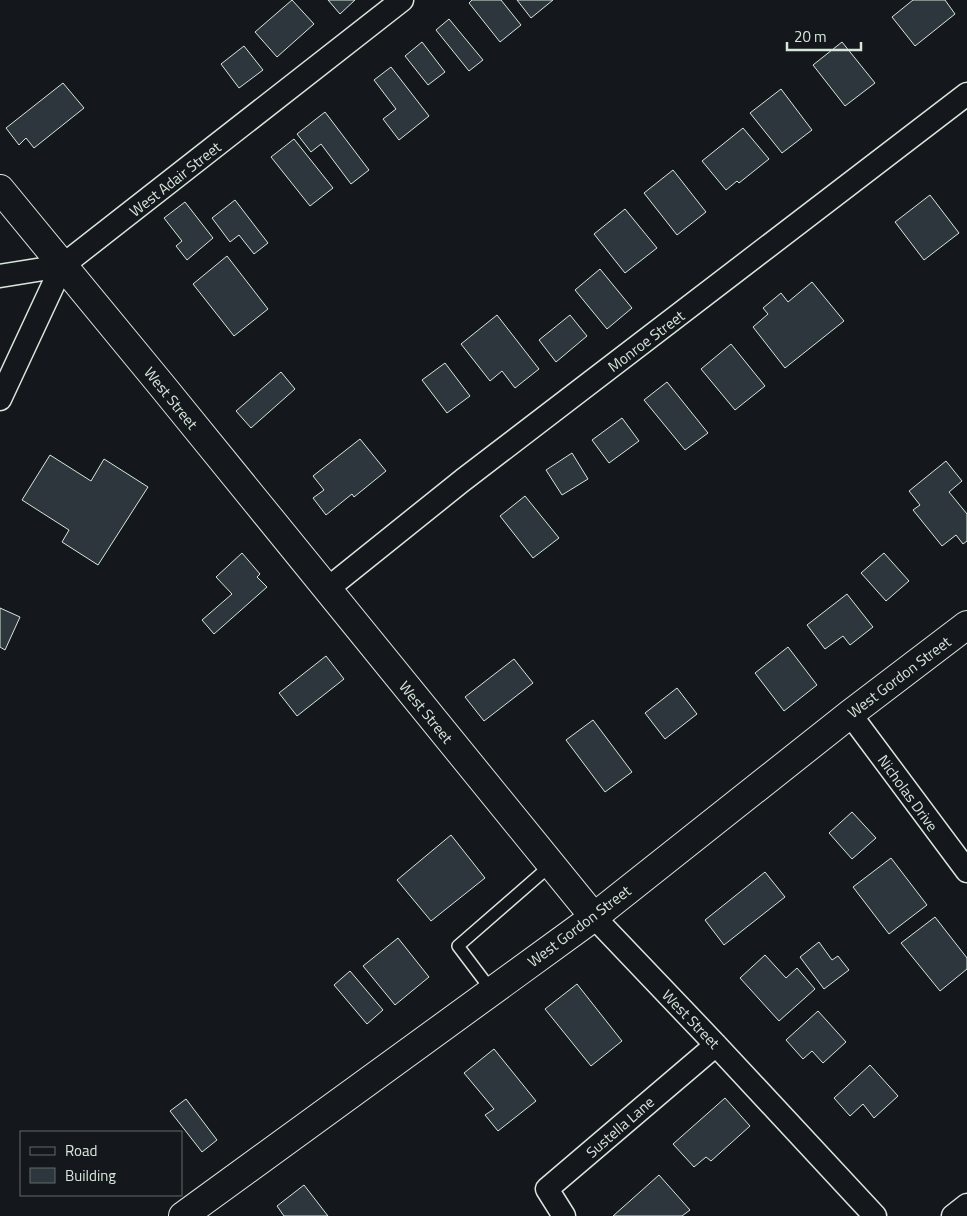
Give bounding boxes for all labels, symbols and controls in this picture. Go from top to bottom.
scale bar [787,20,861,52]
text: 20 m [794,25,827,48]
street label: West Adair Street [124,135,226,222]
street label: Monroe Street [603,304,690,378]
street label: West Street [139,362,204,435]
street label: West Gordon Street [843,630,956,724]
street label: West Street [394,676,459,749]
street label: Nicholas Drive [872,750,944,836]
street label: West Gordon Street [523,879,636,973]
street label: West Street [657,984,726,1054]
street label: Sustella Lane [581,1091,659,1163]
legend [20,1131,182,1196]
text: Road [65,1139,97,1162]
text: Building [65,1164,116,1187]

